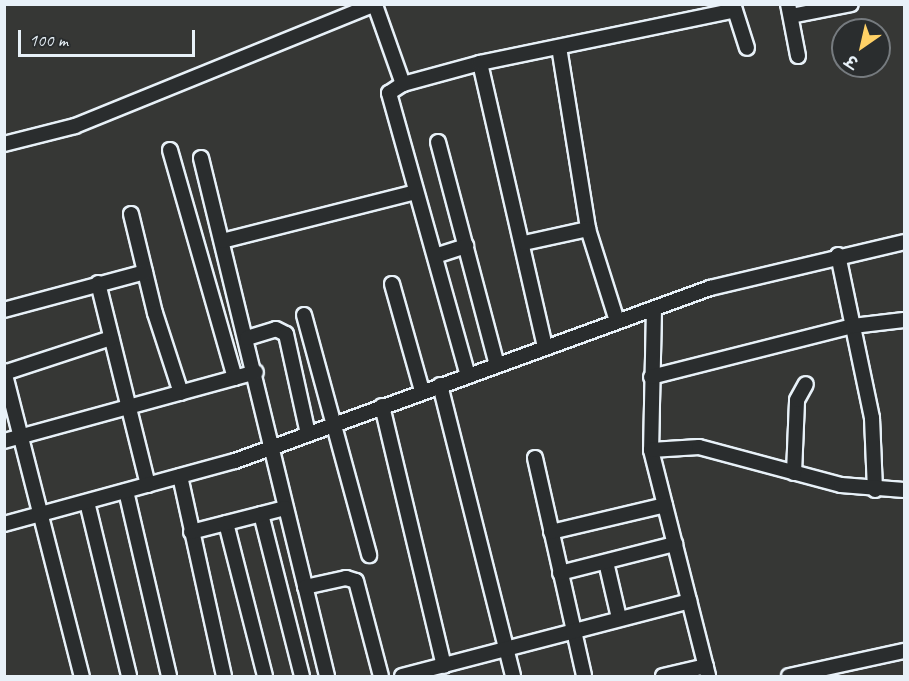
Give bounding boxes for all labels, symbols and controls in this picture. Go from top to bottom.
scale bar [21,18,198,56]
north arrow [831,18,891,78]
text: 100 m [29,29,68,51]
text: उ [842,50,862,73]

